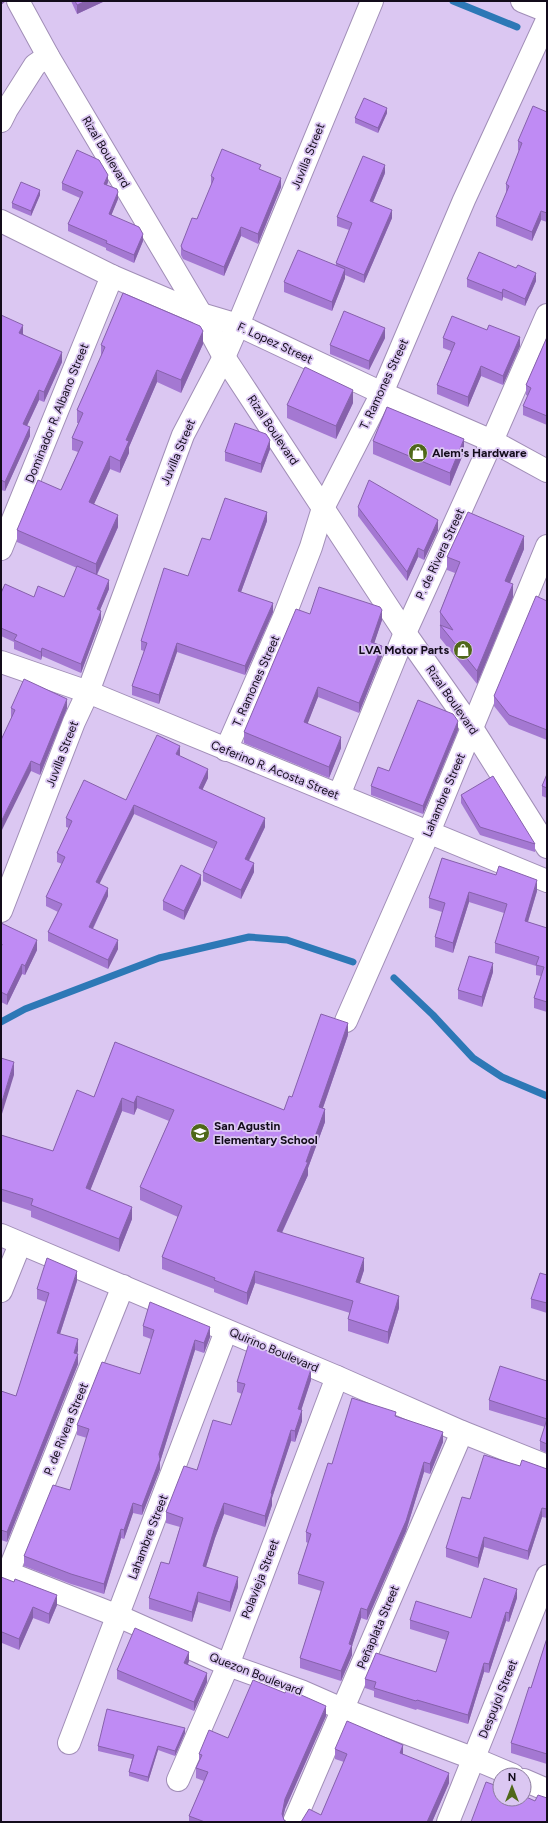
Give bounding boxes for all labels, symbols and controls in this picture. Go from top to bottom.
street label: Rizal Boulevard [79,114,133,190]
street label: Juvilla Street [288,121,328,191]
street label: F. Lopez Street [235,319,315,367]
street label: T. Ramones Street [357,336,411,432]
street label: Dominador R. Albano Street [23,341,92,485]
street label: Rizal Boulevard [244,392,302,468]
street label: Juvilla Street [158,417,198,487]
shop icon: Alem's Hardware [407,442,429,464]
place label: Alem's Hardware [432,446,527,460]
street label: P. de Rivera Street [413,506,467,602]
street label: T. Ramones Street [230,633,283,729]
shop icon: LVA Motor Parts [452,639,474,661]
place label: LVA Motor Parts [359,643,449,657]
street label: Rizal Boulevard [423,663,481,737]
street label: Juvilla Street [43,718,81,789]
street label: Ceferino R. Acosta Street [209,738,341,802]
street label: Lahambre Street [420,751,468,839]
place label: San Agustin Elementary School [214,1119,318,1147]
school or university icon: San Agustin Elementary School [189,1122,211,1144]
street label: Quirino Boulevard [227,1325,321,1375]
street label: P. de Rivera Street [41,1380,91,1477]
street label: Lahambre Street [125,1492,171,1581]
street label: Polavieja Street [238,1537,282,1621]
street label: Peñaplata Street [354,1583,402,1671]
street label: Quezon Boulevard [208,1650,304,1698]
street label: Despujol Street [476,1657,520,1740]
north arrow [492,1767,532,1807]
text: N [508,1771,516,1784]

